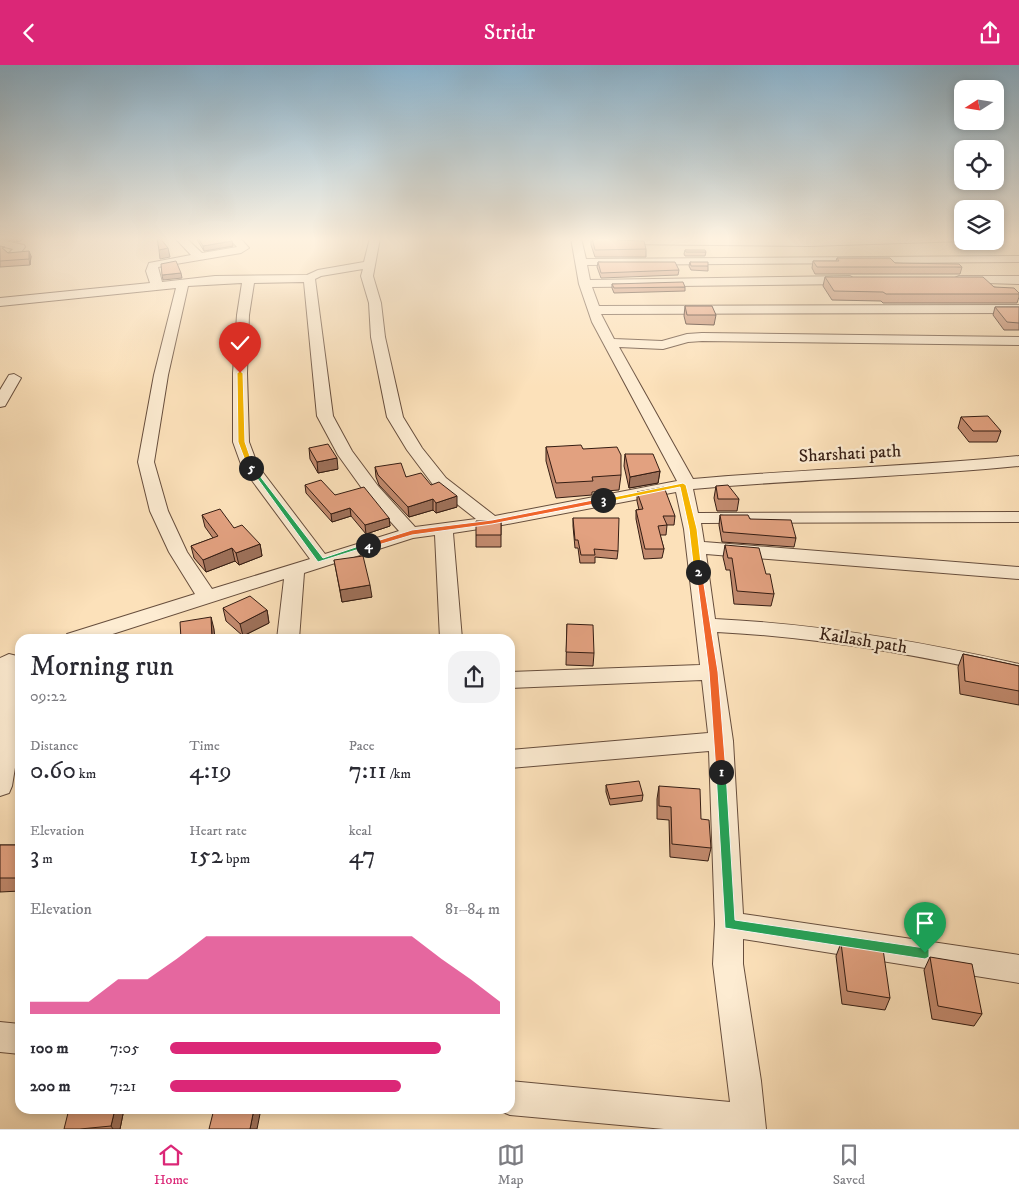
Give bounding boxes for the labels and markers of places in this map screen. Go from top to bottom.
pin [219,322,261,373]
pin: 5 [238,455,264,481]
pin: 3 [590,487,616,513]
pin: 4 [356,533,380,557]
pin: 2 [686,559,710,585]
pin: 1 [708,759,734,785]
pin [904,902,946,953]

